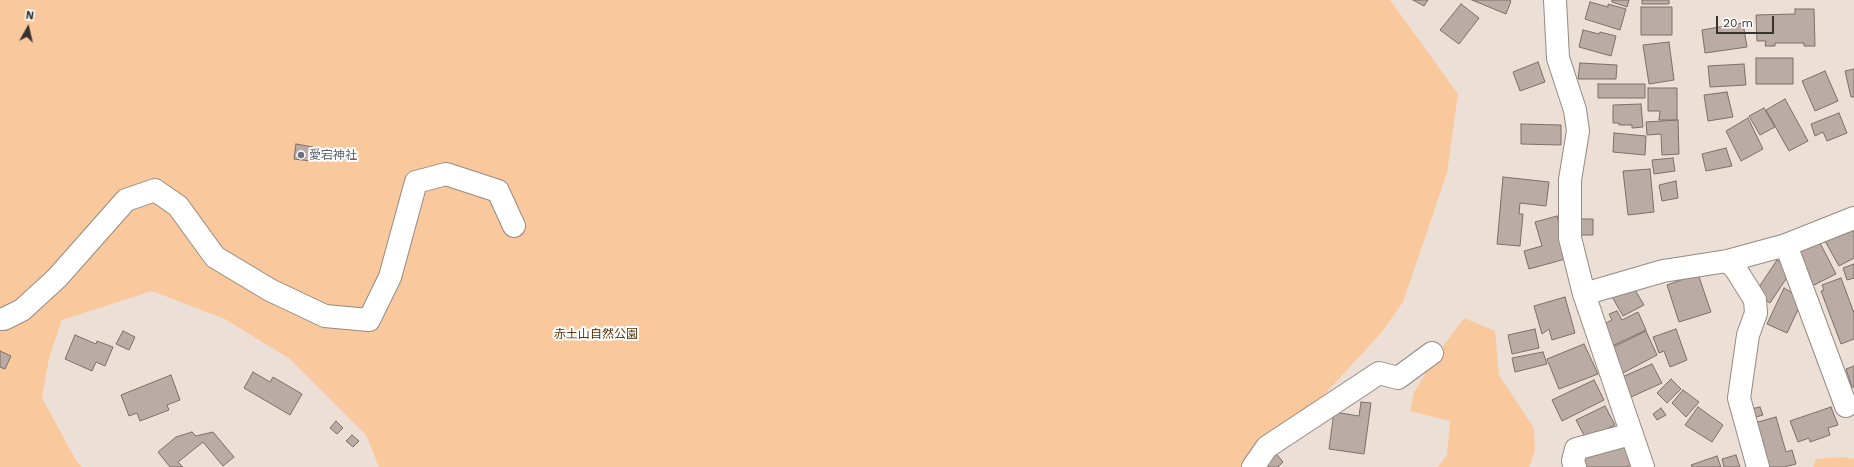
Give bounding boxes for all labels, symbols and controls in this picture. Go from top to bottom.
north arrow [8,8,48,48]
scale bar [1718,8,1776,34]
text: N [25,9,35,23]
text: 20 m [1723,16,1753,30]
place label: 愛宕神社 [309,148,357,162]
marker: 愛宕神社 [296,150,306,160]
park label: 赤土山自然公園 [554,327,638,341]

